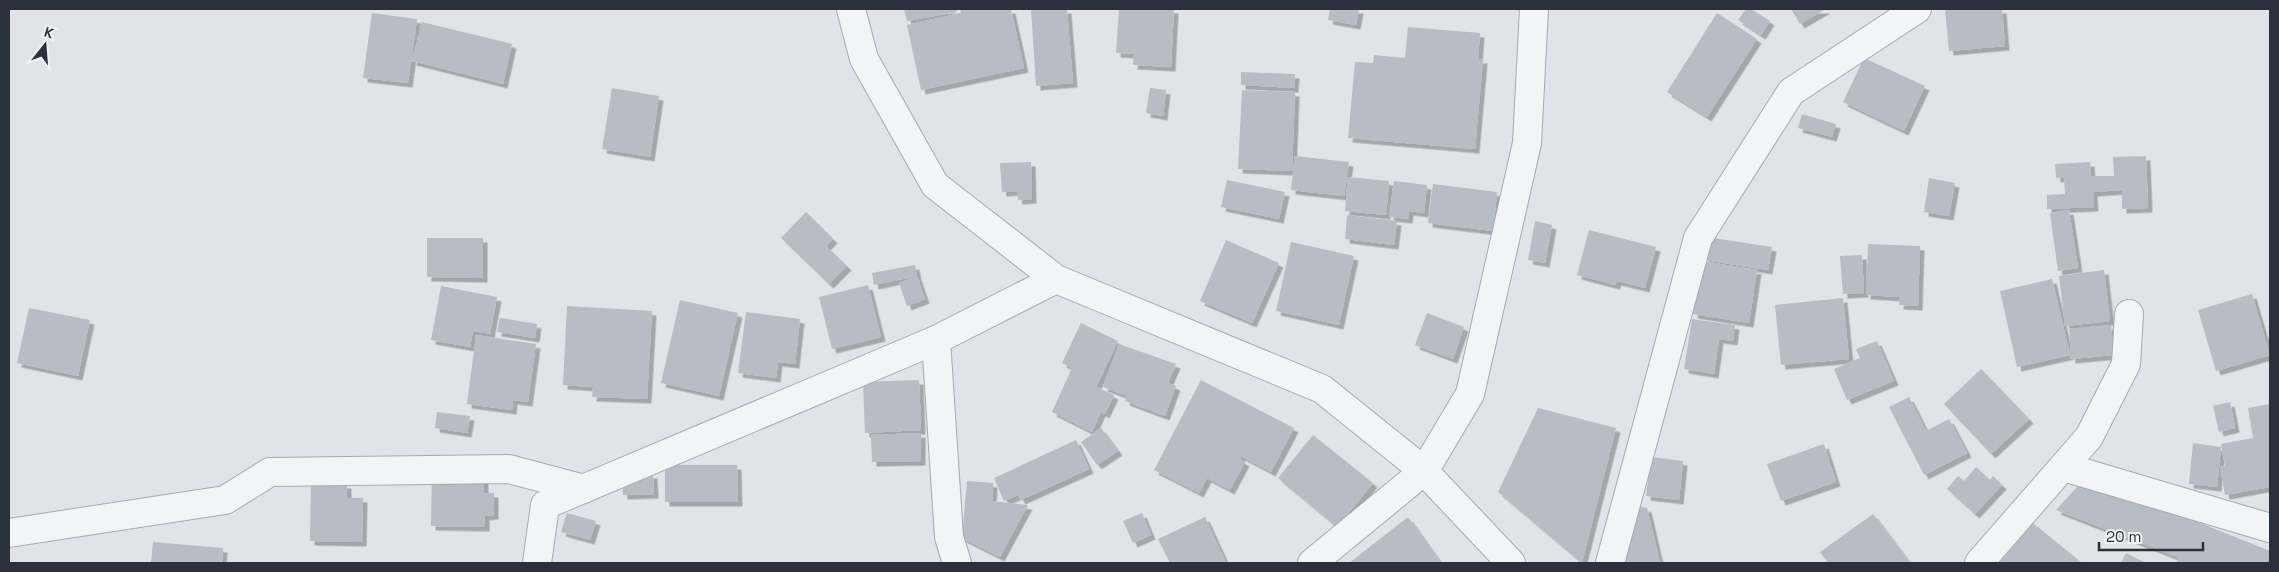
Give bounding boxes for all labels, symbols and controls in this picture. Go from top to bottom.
north arrow [20,20,70,70]
text: K [42,23,56,43]
scale bar [2099,520,2203,552]
text: 20 m [2106,527,2141,546]

